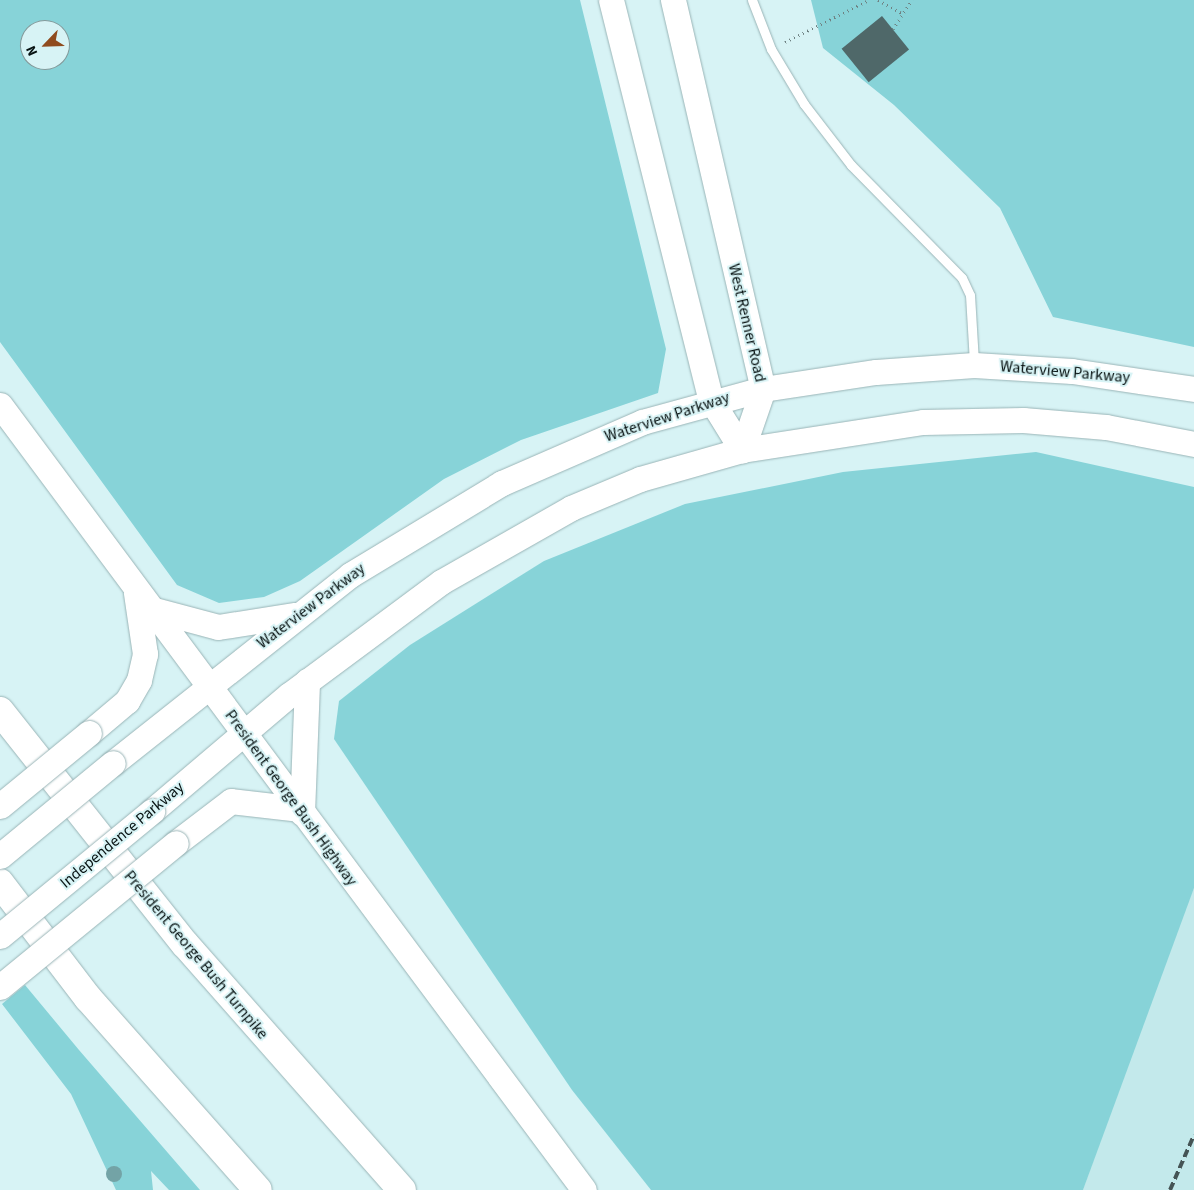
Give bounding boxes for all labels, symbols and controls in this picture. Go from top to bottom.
north arrow [20,20,70,70]
text: N [21,42,43,59]
street label: West Renner Road [724,262,770,384]
street label: Waterview Parkway [999,357,1131,387]
street label: Waterview Parkway [602,388,732,446]
street label: Waterview Parkway [253,559,369,653]
street label: President George Bush Highway [221,706,361,890]
street label: Independence Parkway [56,778,188,892]
street label: President George Bush Turnpike [120,867,272,1043]

